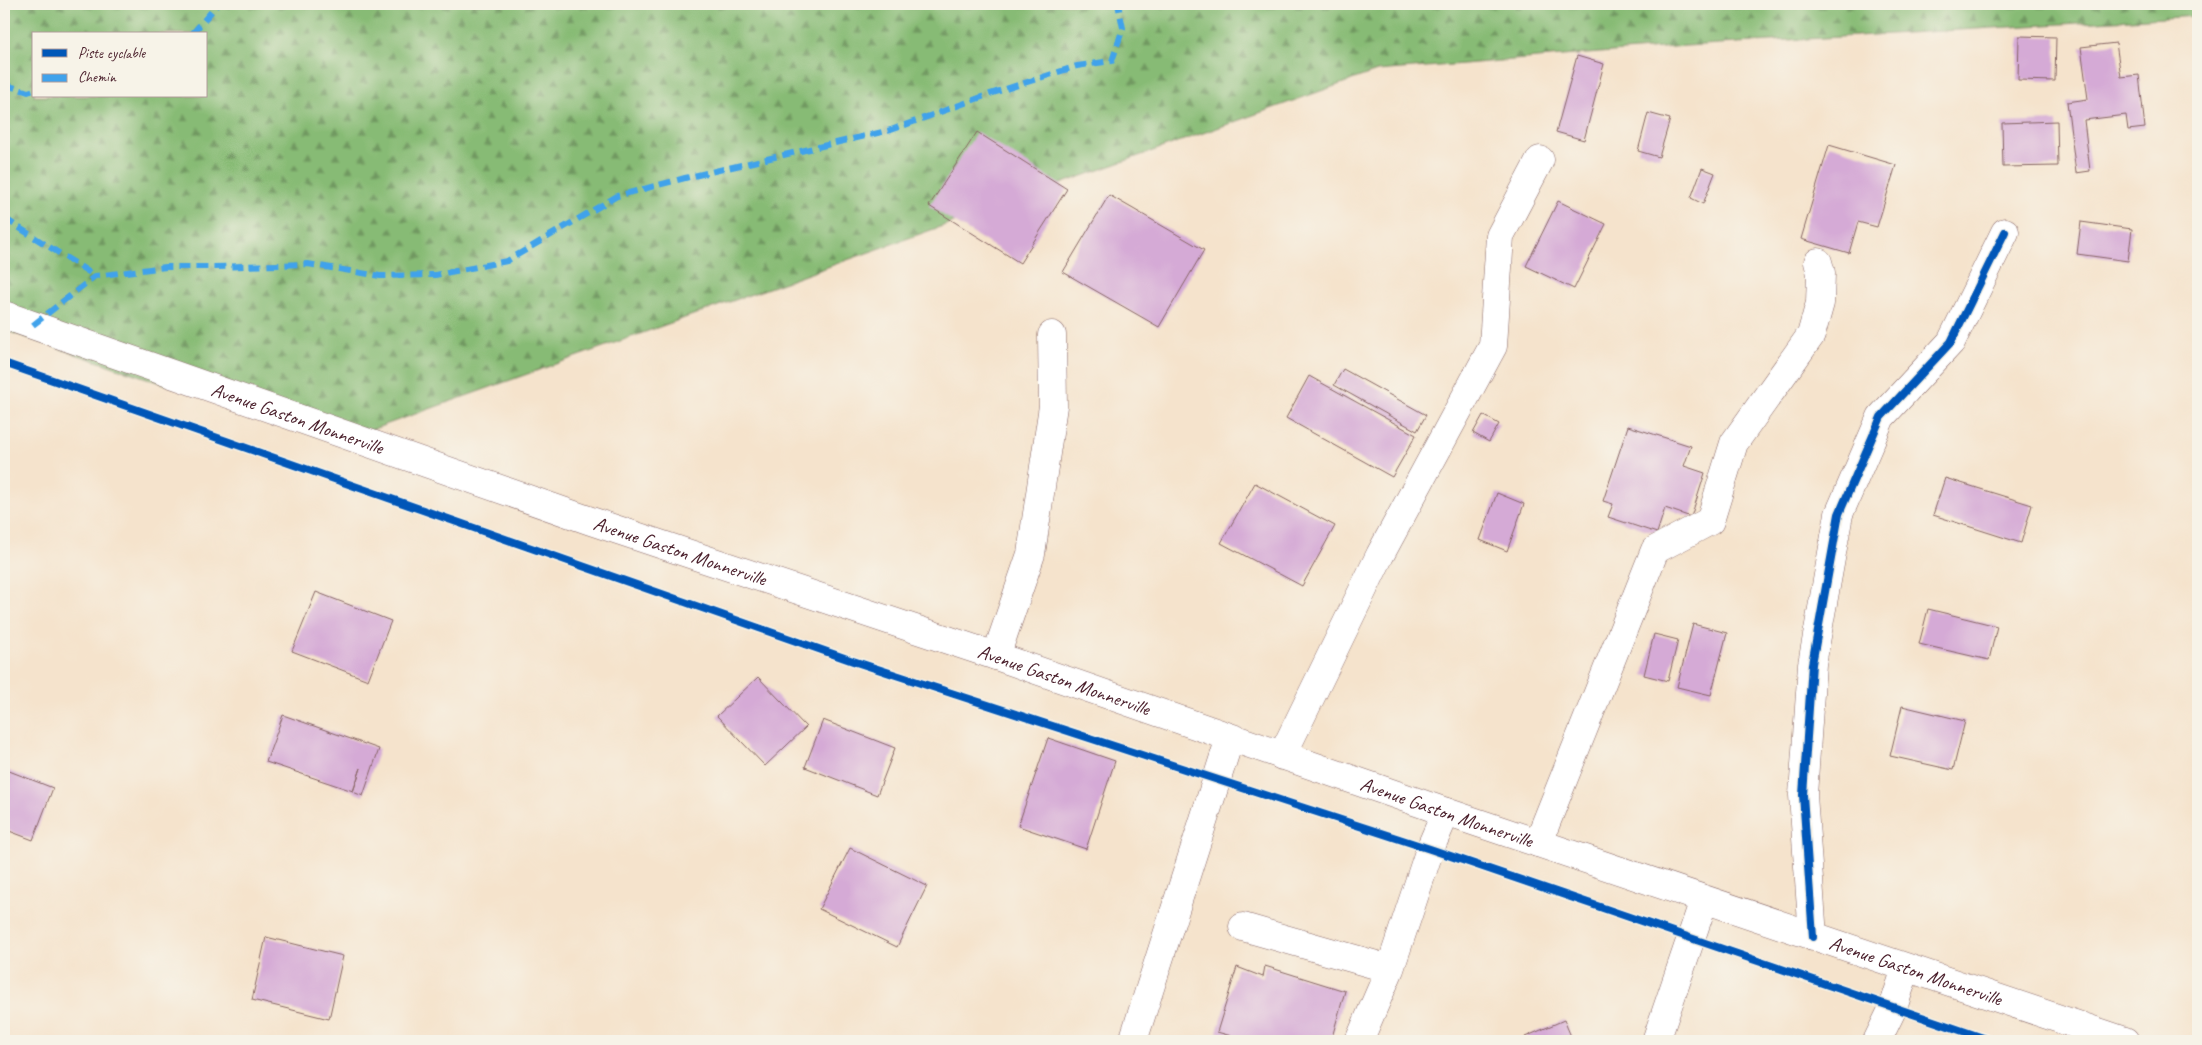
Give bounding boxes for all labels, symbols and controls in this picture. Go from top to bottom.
legend [32,32,208,98]
text: Piste cyclable [78,44,146,63]
text: Chemin [78,68,117,87]
street label: Avenue Gaston Monnerville [208,377,388,461]
street label: Avenue Gaston Monnerville [590,511,771,592]
street label: Avenue Gaston Monnerville [975,639,1155,722]
street label: Avenue Gaston Monnerville [1357,771,1537,854]
street label: Avenue Gaston Monnerville [1826,930,2007,1012]

